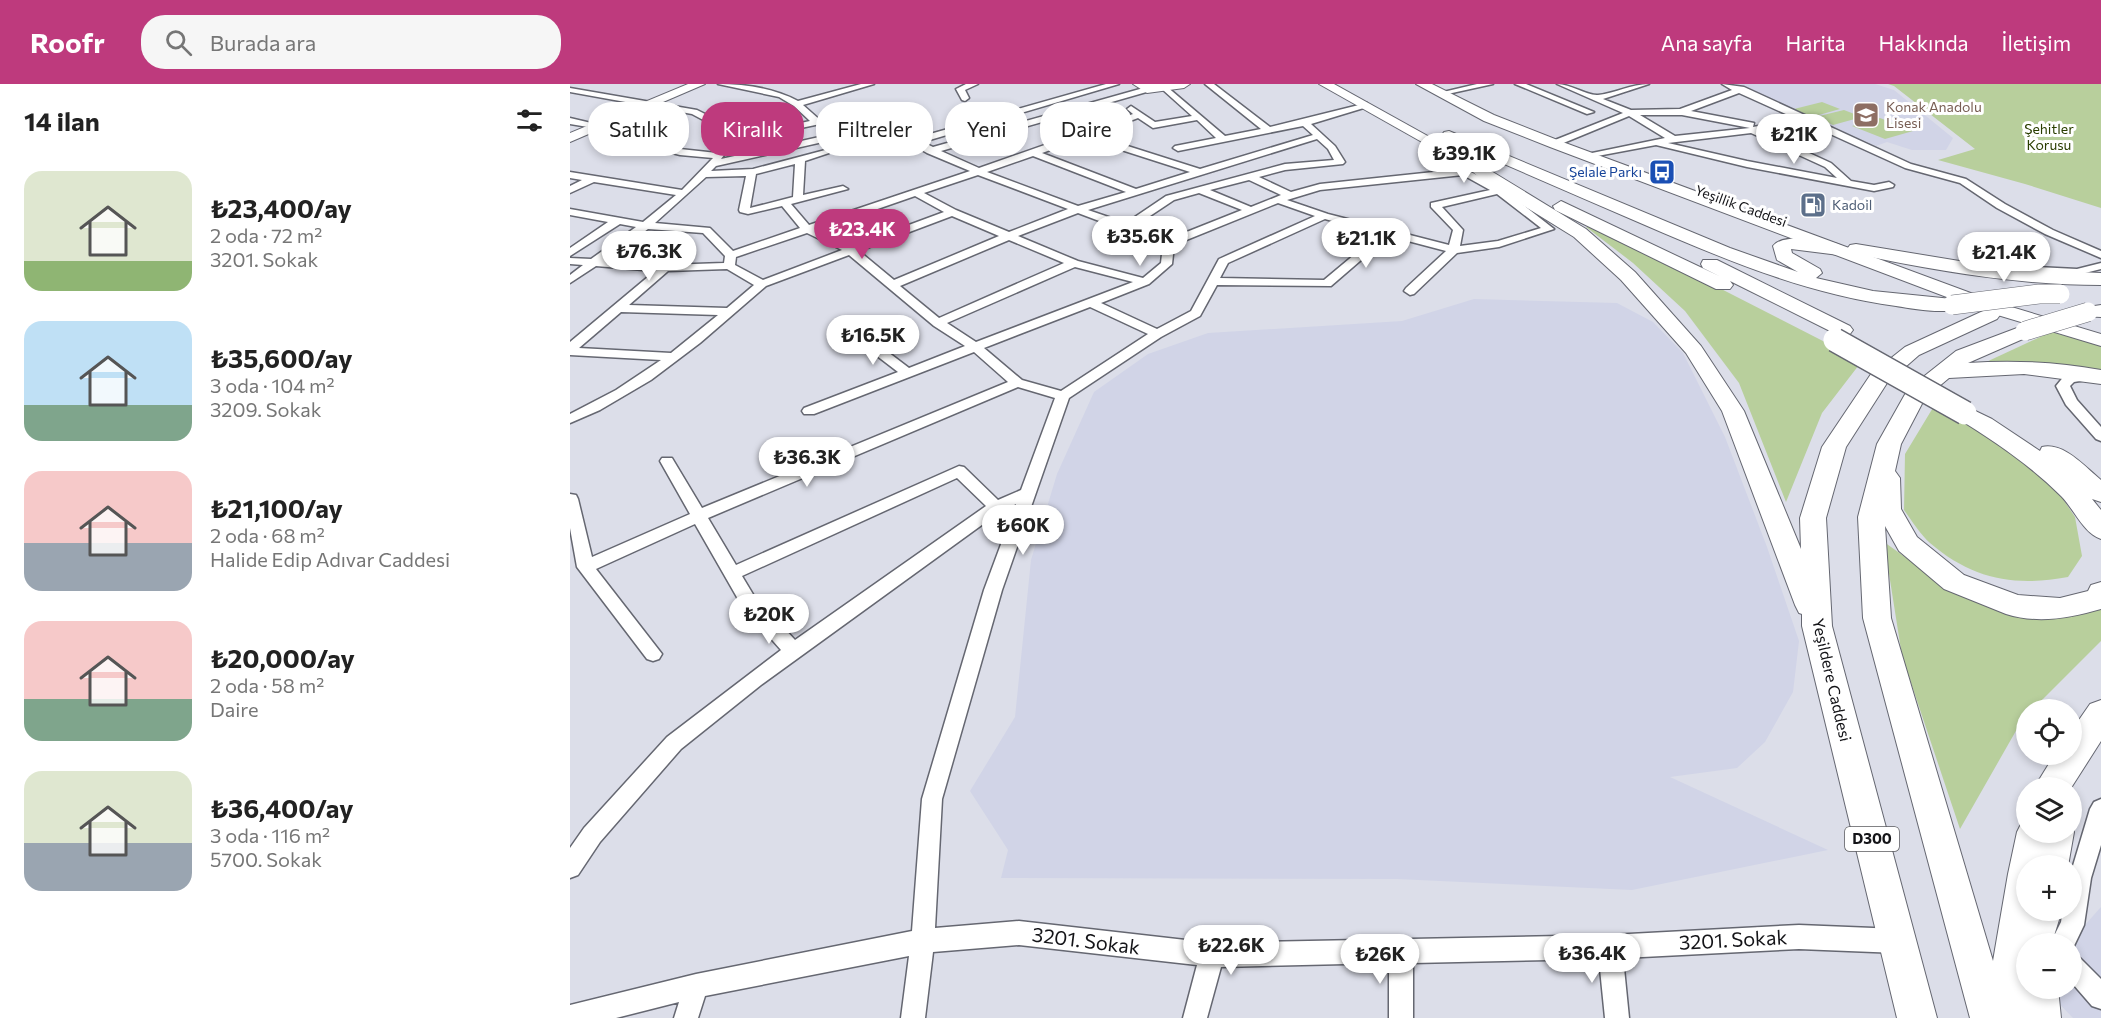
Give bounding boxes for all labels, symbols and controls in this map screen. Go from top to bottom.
search box [141,15,561,69]
text: Roofr [30,25,105,59]
icon: search [162,26,195,59]
text: Burada ara [210,29,316,56]
text: Ana sayfa [1661,30,1752,55]
text: Harita [1785,30,1846,55]
text: Hakkında [1879,30,1969,55]
text: İletişim [2002,30,2071,55]
place label: Konak Anadolu Lisesi [1886,98,1982,131]
school or university icon: Konak Anadolu Lisesi [1851,100,1881,130]
chip: Satılık [588,102,689,156]
chip: Kiralık [701,102,804,156]
chip: Filtreler [816,102,933,156]
chip: Yeni [945,102,1028,156]
chip: Daire [1040,102,1133,156]
icon: filters [513,104,546,137]
text: 14 ilan [24,105,100,136]
pin: ₺21K [1758,114,1830,165]
park label: Şehitler Korusu [2024,120,2074,153]
text: ₺21K [1770,121,1818,145]
pin: ₺39.1K [1415,133,1513,184]
text: ₺39.1K [1432,140,1496,164]
bus stop icon: Şelale Parkı [1647,157,1677,187]
place label: Şelale Parkı [1569,163,1642,180]
street label: Yeşillik Caddesi [1693,181,1789,230]
fuel station icon: Kadoil [1798,190,1828,220]
text: ₺23,400/ay [210,192,352,223]
icon: home [72,195,144,267]
place label: Kadoil [1832,196,1872,213]
pin: ₺23.4K [813,209,911,260]
text: ₺23.4K [828,216,896,240]
pin: ₺35.6K [1091,216,1189,267]
pin: ₺21.1K [1317,218,1415,269]
text: 2 oda · 72 m² [210,223,322,247]
text: ₺35.6K [1106,223,1174,247]
text: ₺21.1K [1336,225,1396,249]
pin: ₺76.3K [600,231,698,282]
pin: ₺21.4K [1955,232,2053,283]
text: ₺76.3K [615,238,683,262]
text: ₺21.4K [1971,239,2037,263]
text: 3201. Sokak [210,247,318,271]
pin: ₺16.5K [824,315,922,366]
text: ₺16.5K [840,322,906,346]
text: ₺35,600/ay [210,342,352,373]
icon: home [72,345,144,417]
text: 3 oda · 104 m² [210,373,335,397]
text: 3209. Sokak [210,397,322,421]
pin: ₺36.3K [758,437,856,488]
text: ₺36.3K [773,444,841,468]
text: ₺21,100/ay [210,492,343,523]
icon: home [72,495,144,567]
pin: ₺60K [987,505,1059,556]
text: ₺60K [996,512,1050,536]
text: 2 oda · 68 m² [210,523,325,547]
text: Halide Edip Adıvar Caddesi [210,547,450,571]
pin: ₺20K [733,594,805,645]
text: ₺20K [743,601,795,625]
street label: Yeşildere Caddesi [1809,616,1856,743]
text: ₺20,000/ay [210,642,355,673]
icon: home [72,645,144,717]
text: 2 oda · 58 m² [210,673,324,697]
text: Daire [210,697,259,721]
map controls [2016,699,2082,999]
button: locate [2016,699,2082,765]
button: layers [2016,777,2082,843]
text: ₺36,400/ay [210,792,353,823]
icon: home [72,795,144,867]
text: 3 oda · 116 m² [210,823,330,847]
road number: D300 [1845,827,1899,851]
text: 5700. Sokak [210,847,322,871]
button: + [2016,855,2082,921]
street label: 3201. Sokak [1031,921,1142,959]
street label: 3201. Sokak [1678,924,1788,954]
pin: ₺22.6K [1182,925,1280,976]
text: ₺22.6K [1197,932,1265,956]
pin: ₺36.4K [1543,933,1641,984]
button: − [2016,933,2082,999]
pin: ₺26K [1344,934,1416,985]
text: ₺36.4K [1558,940,1626,964]
text: ₺26K [1354,941,1406,965]

